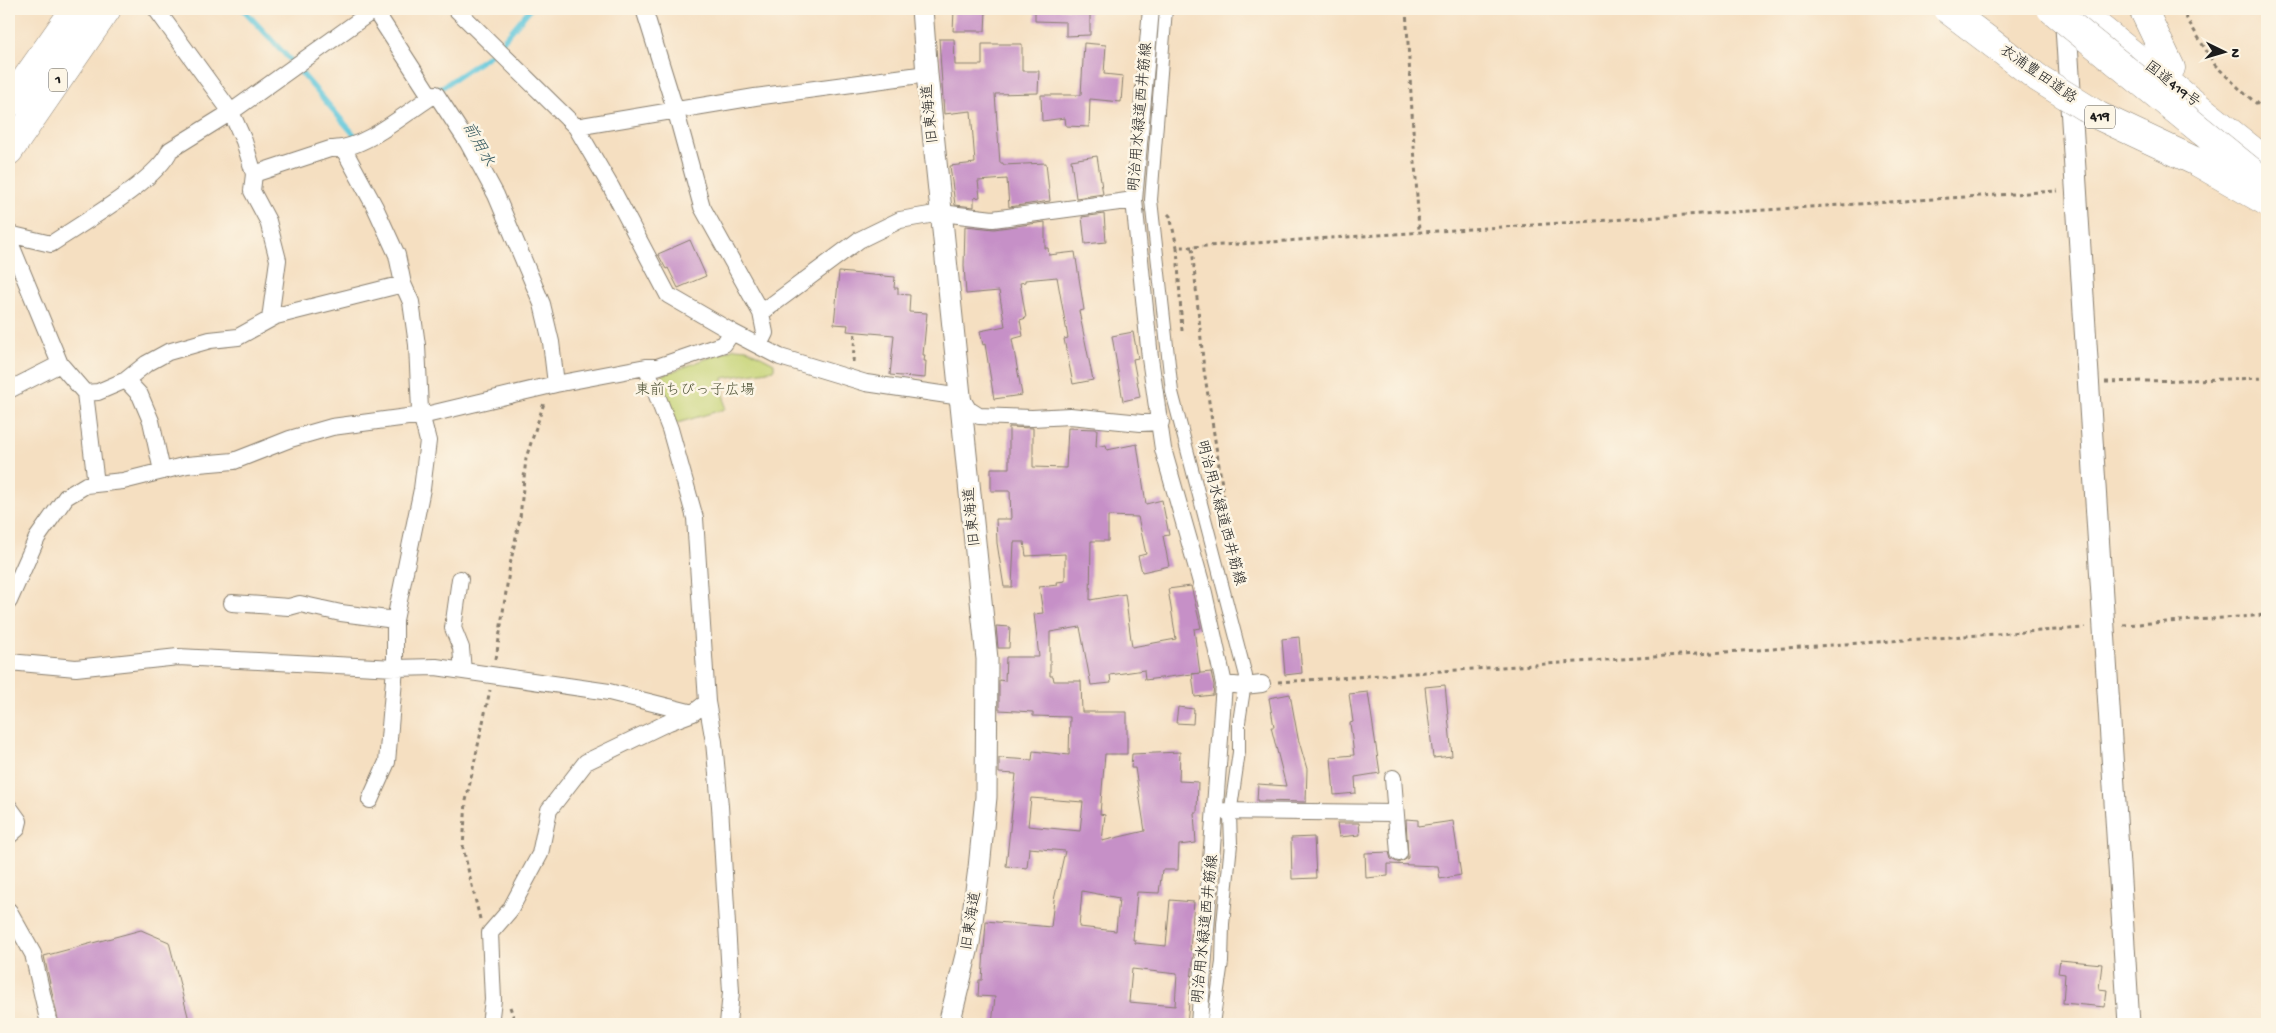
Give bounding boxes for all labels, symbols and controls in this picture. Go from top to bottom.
north arrow [2198,28,2248,78]
street label: 明治用水緑道西井筋線 [1125,41,1157,193]
street label: 衣浦豊田道路 [1996,41,2081,108]
text: N [2226,48,2243,58]
street label: 国道419号 [2141,58,2203,112]
road number: 1 [49,68,67,92]
street label: 旧東海道 [918,83,943,145]
road number: 419 [2085,105,2115,128]
water label: 前用水 [457,119,498,171]
park label: 東前ちびっ子広場 [635,381,755,400]
street label: 明治用水緑道西井筋線 [1192,438,1249,588]
street label: 旧東海道 [960,486,985,548]
street label: 明治用水緑道西井筋線 [1188,853,1223,1005]
street label: 旧東海道 [957,890,986,952]

